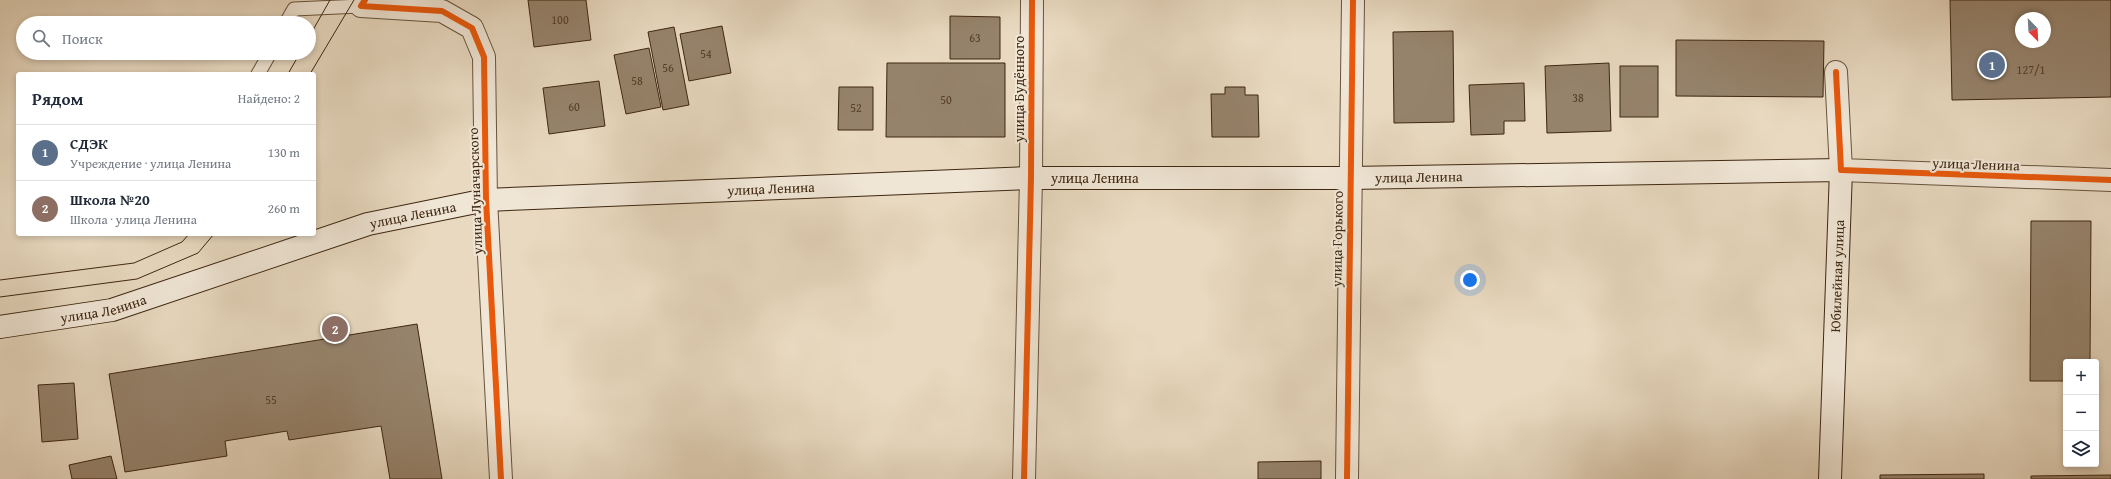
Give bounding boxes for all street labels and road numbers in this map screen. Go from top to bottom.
street label: улица Будённого [1009,36,1029,143]
street label: улица Луначарского [463,127,487,256]
street label: улица Ленина [1931,152,2020,176]
street label: улица Ленина [1374,166,1463,188]
street label: улица Ленина [1050,168,1139,188]
street label: улица Ленина [726,177,816,200]
street label: улица Горького [1326,191,1348,288]
street label: улица Ленина [367,196,458,234]
street label: Юбилейная улица [1825,219,1849,333]
street label: улица Ленина [58,289,149,328]

